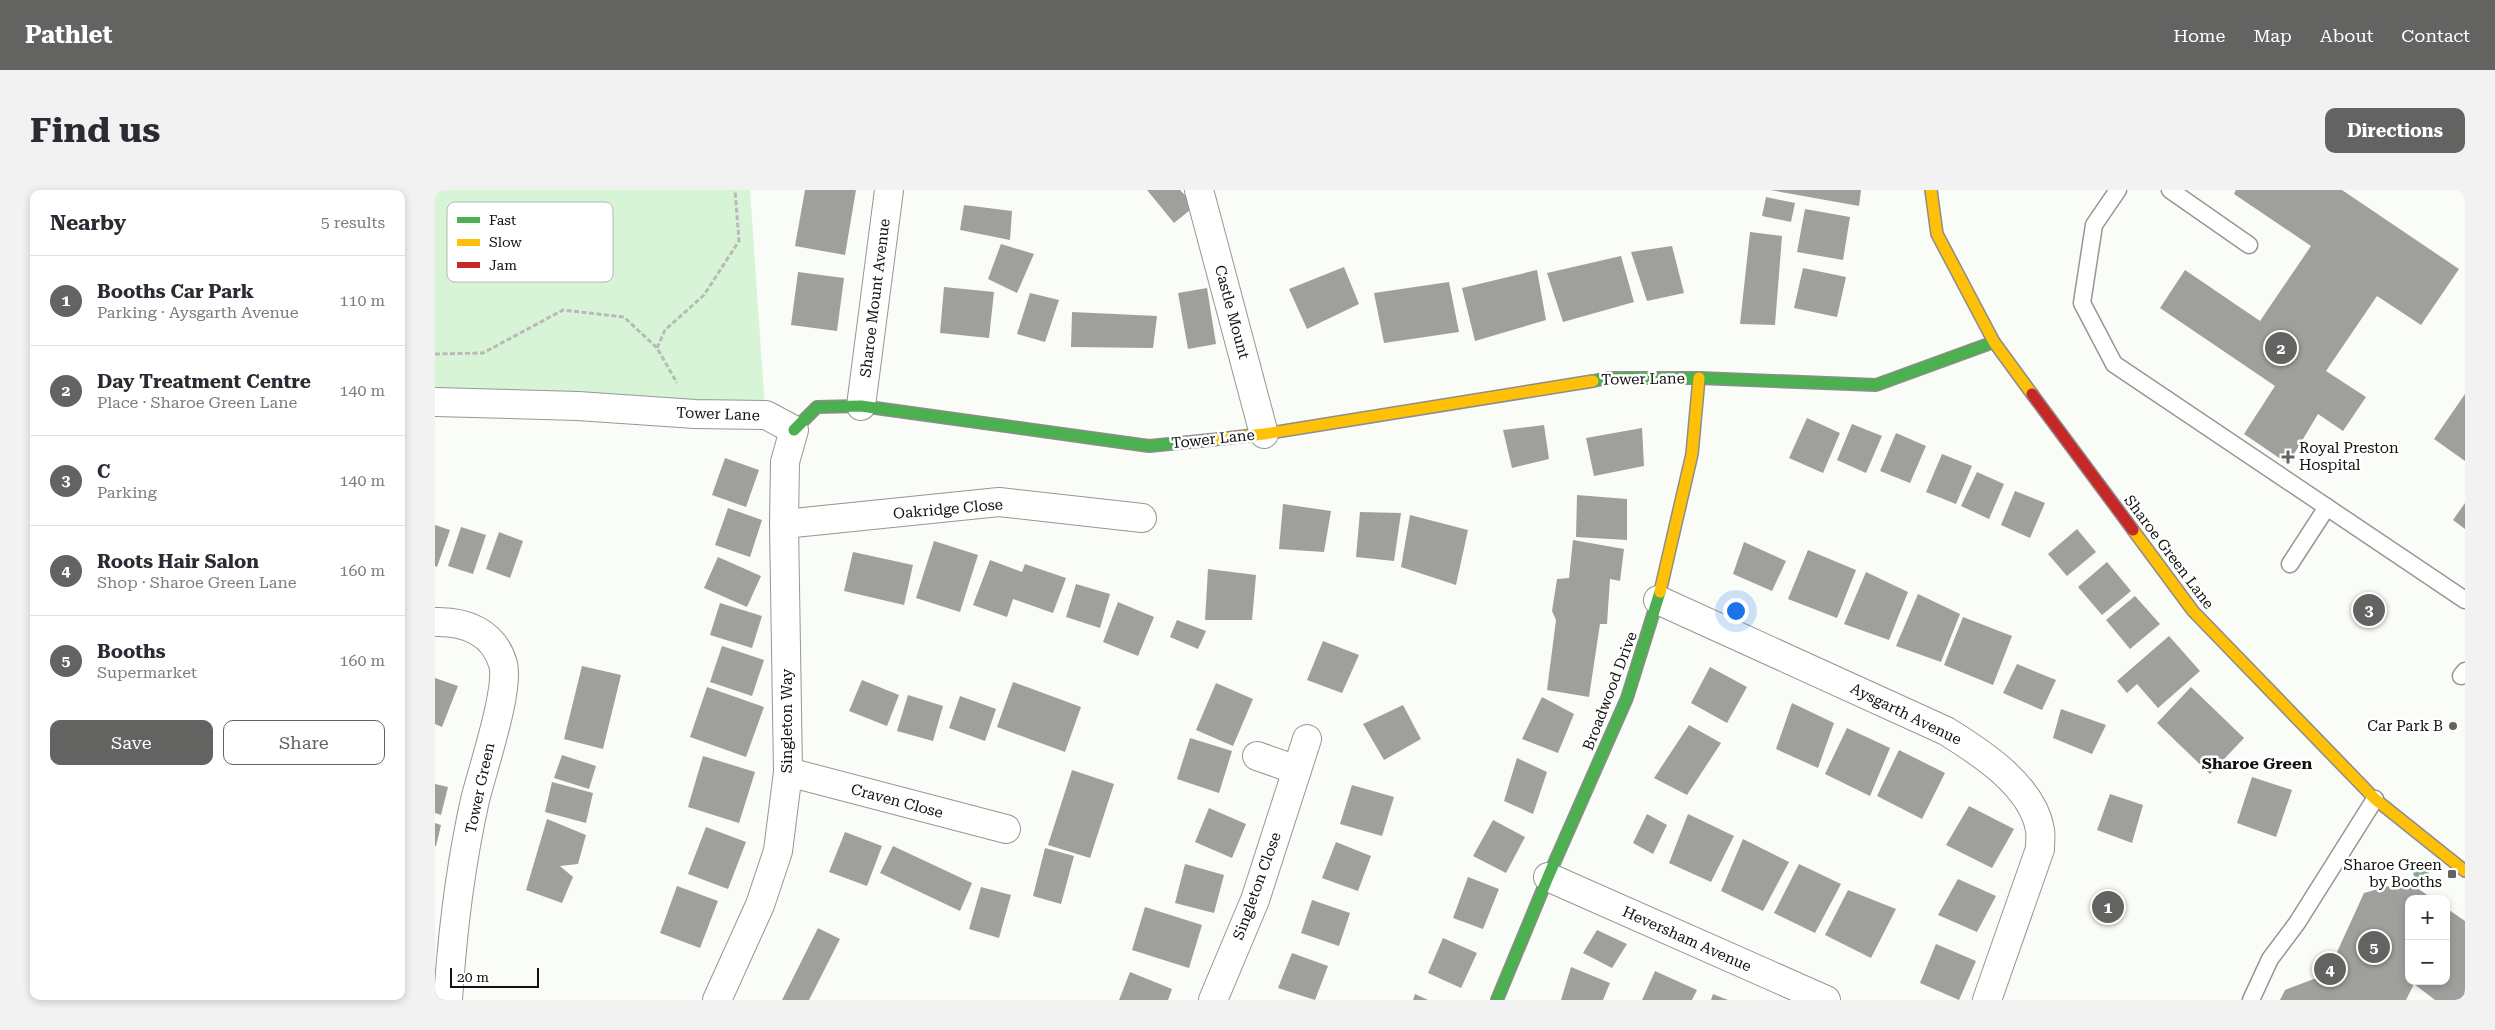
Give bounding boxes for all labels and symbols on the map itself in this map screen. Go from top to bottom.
legend [447,202,613,282]
text: Fast [489,212,516,228]
street label: Sharoe Mount Avenue [856,218,894,378]
text: Slow [489,234,522,250]
text: Jam [489,257,517,273]
street label: Castle Mount [1211,263,1253,361]
pin: 2 [2265,329,2297,367]
street label: Tower Lane [1601,369,1685,389]
street label: Tower Lane [676,404,760,424]
street label: Tower Lane [1170,426,1256,452]
place label: Royal Preston Hospital [2299,439,2399,474]
marker: Royal Preston Hospital [2281,450,2295,464]
street label: Sharoe Green Lane [2120,492,2218,612]
street label: Oakridge Close [892,495,1004,523]
pin: 3 [2353,591,2385,629]
your location [1723,598,1749,624]
street label: Broadwood Drive [1579,629,1641,753]
street label: Singleton Way [778,669,796,773]
street label: Aysgarth Avenue [1847,679,1965,749]
place label: Car Park B [2367,717,2443,735]
marker: Car Park B [2447,720,2459,732]
street label: Tower Green [462,741,498,835]
district label: Sharoe Green [2202,754,2312,773]
street label: Craven Close [849,780,945,822]
street label: Singleton Close [1229,830,1285,942]
place label: Sharoe Green by Booths [2344,856,2442,891]
marker: Sharoe Green by Booths [2446,868,2458,880]
pin: 1 [2092,888,2124,926]
street label: Heversham Avenue [1620,902,1754,976]
pin: 5 [2358,928,2390,966]
pin: 4 [2314,950,2346,988]
scale bar [450,965,539,988]

